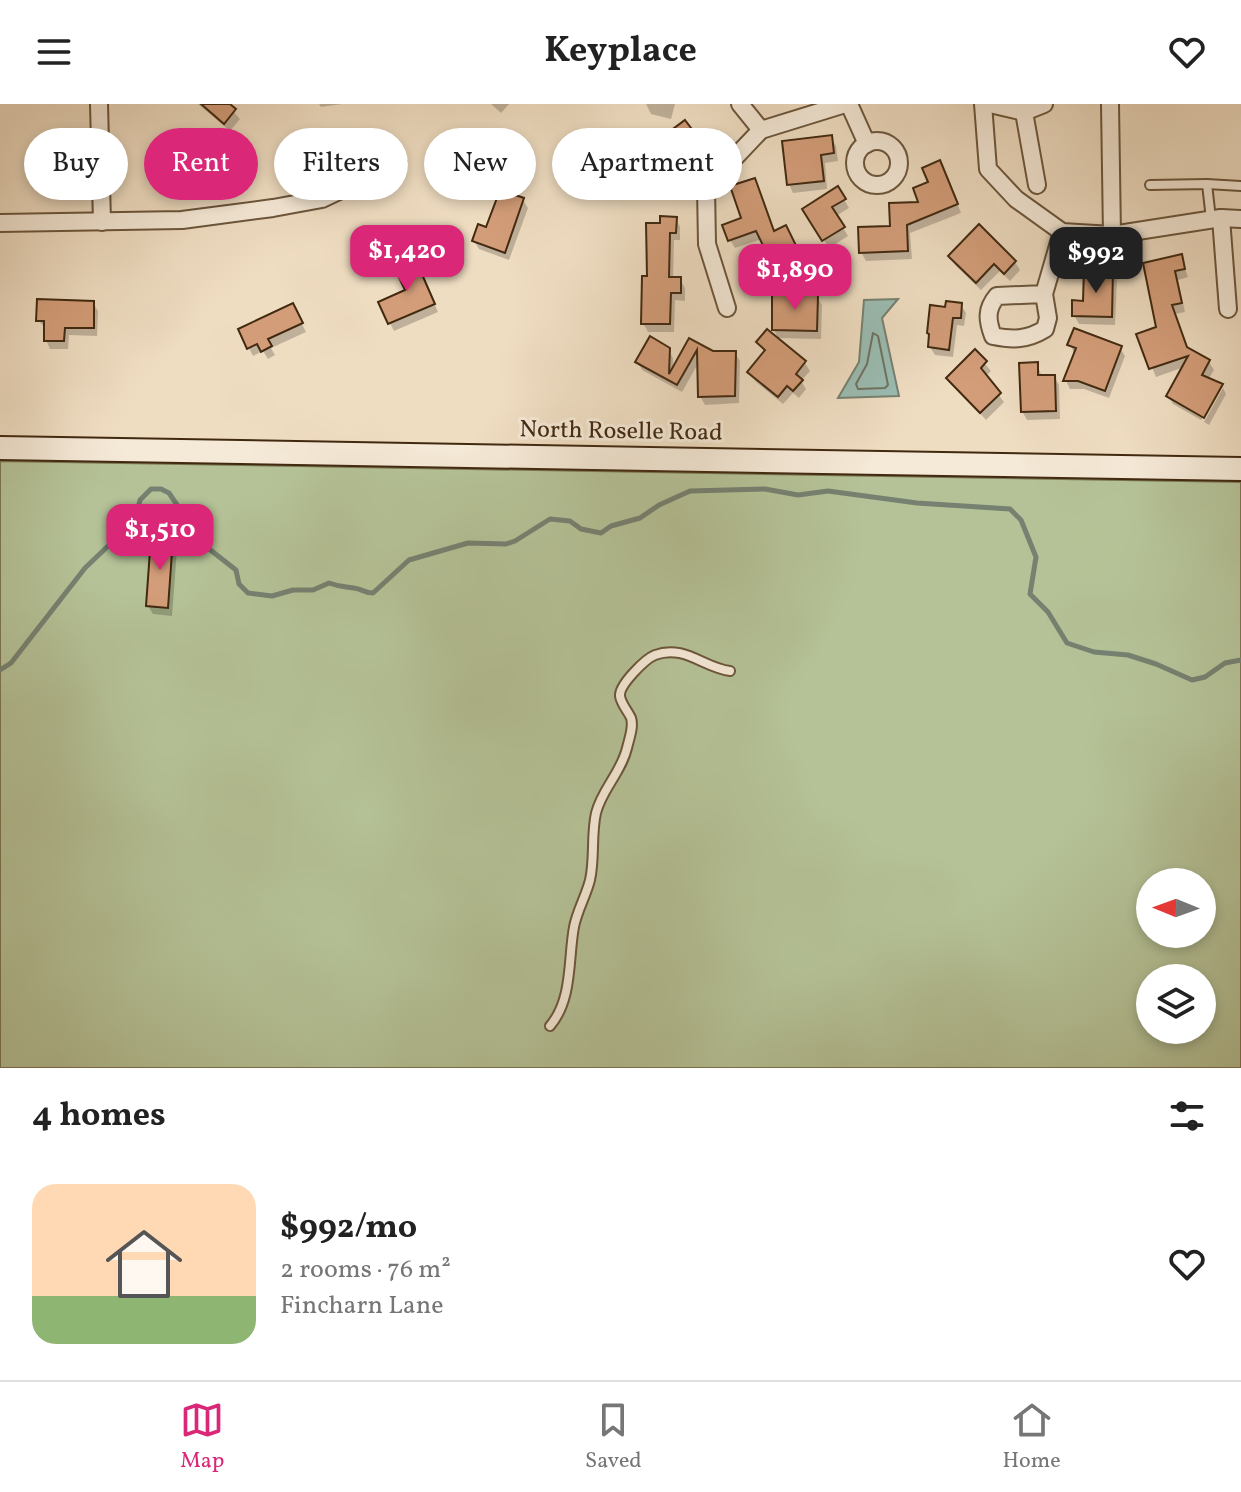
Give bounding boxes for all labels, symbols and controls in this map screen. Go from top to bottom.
text: Keyplace [544,27,697,77]
icon: menu [32,30,76,74]
icon: heart [1165,30,1209,74]
chip: Buy [24,128,128,200]
chip: Rent [144,128,258,200]
chip: Filters [274,128,408,200]
chip: New [424,128,536,200]
chip: Apartment [552,128,742,200]
pin: $1,420 [342,225,472,293]
pin: $992 [1049,227,1143,295]
text: $1,420 [368,233,446,269]
text: $992 [1068,235,1124,271]
pin: $1,890 [730,244,860,312]
text: $1,890 [756,252,834,288]
street label: North Roselle Road [519,413,723,451]
pin: $1,510 [95,504,225,572]
text: $1,510 [124,512,196,548]
north arrow [1136,868,1216,948]
map controls [1136,868,1216,1044]
button: layers [1136,964,1216,1044]
text: 4 homes [32,1093,166,1140]
icon: filters [1165,1094,1209,1138]
text: $992/mo [280,1205,417,1252]
icon: home [96,1216,192,1312]
icon: heart [1165,1242,1209,1286]
text: 2 rooms · 76 m² [280,1252,451,1288]
text: Fincharn Lane [280,1288,444,1324]
tab: Map [180,1398,224,1477]
tab: Saved [585,1398,642,1477]
tab: Home [1002,1398,1061,1477]

